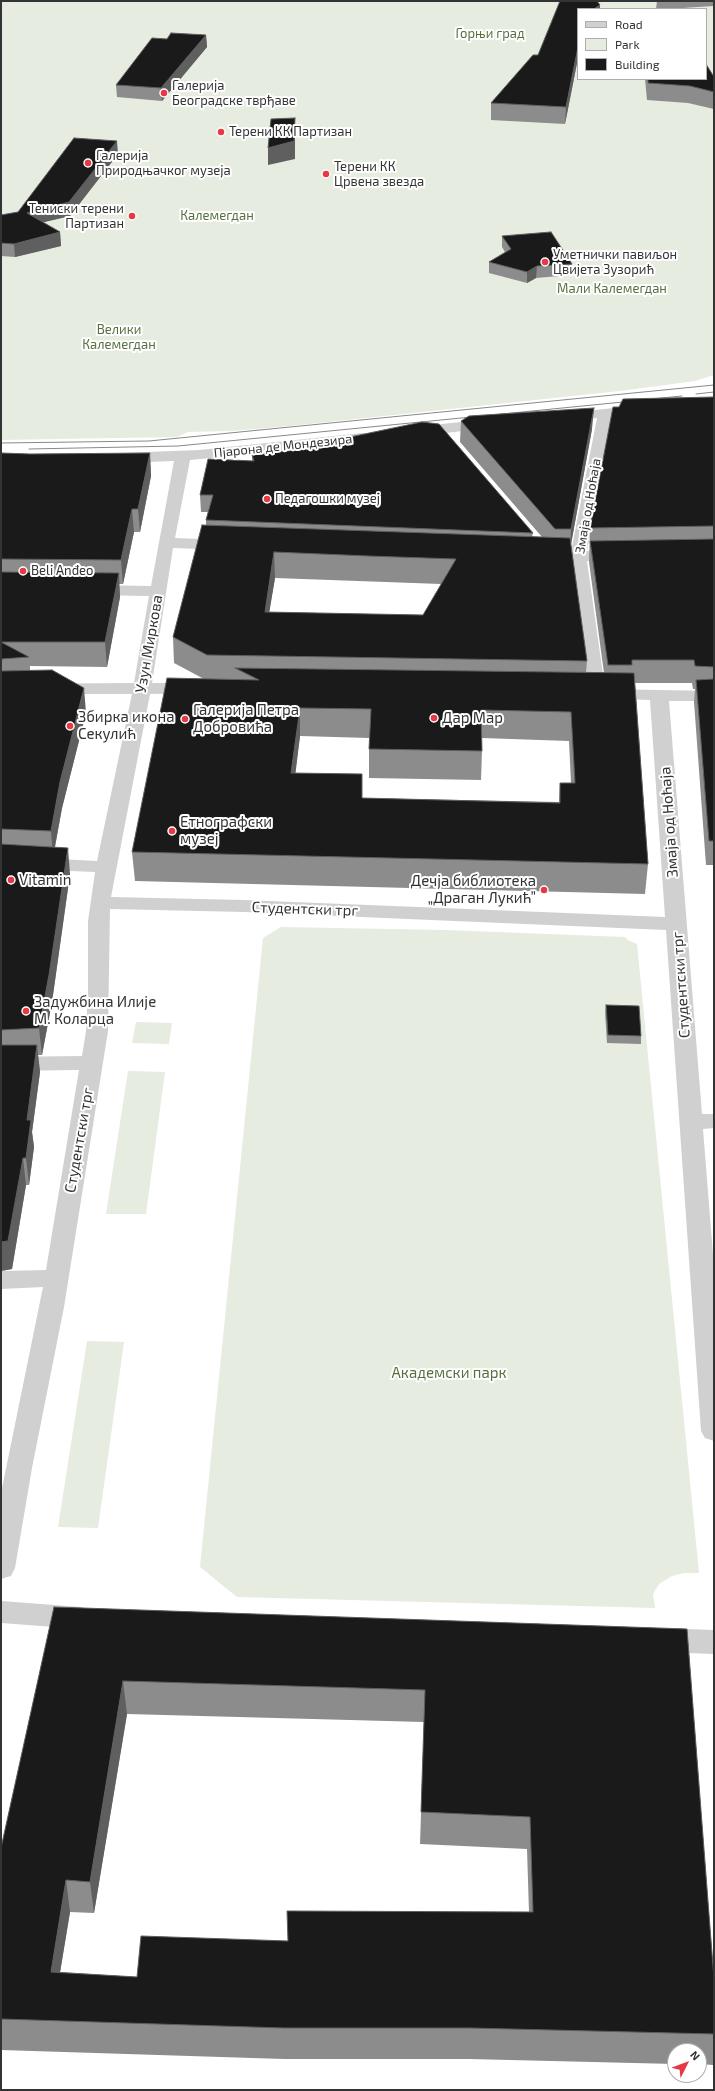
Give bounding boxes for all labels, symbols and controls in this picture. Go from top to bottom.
legend [577,8,707,80]
text: Road [615,17,643,31]
park label: Горњи град [455,26,525,42]
text: Park [615,37,640,51]
text: Building [615,57,659,71]
place label: Галерија Београдске тврђаве [172,78,296,109]
marker: Галерија Београдске тврђаве [159,88,169,98]
place label: Терени КК Партизан [229,124,352,140]
marker: Терени КК Партизан [216,127,226,137]
place label: Галерија Природњачког музеја [96,148,231,179]
marker: Галерија Природњачког музеја [83,158,93,168]
place label: Терени КК Црвена звезда [334,159,424,190]
marker: Терени КК Црвена звезда [321,169,331,179]
place label: Тениски терени Партизан [29,201,124,232]
park label: Калемегдан [180,208,254,224]
marker: Тениски терени Партизан [127,211,137,221]
place label: Уметнички павиљон Цвијета Зузорић [553,247,677,278]
marker: Уметнички павиљон Цвијета Зузорић [540,257,550,267]
park label: Мали Калемегдан [557,281,667,297]
park label: Велики Калемегдан [82,322,156,353]
street label: Пјарона де Мондезира [213,431,353,461]
street label: Змаја од Ноћаја [572,457,604,555]
place label: Педагошки музеј [275,491,380,507]
marker: Педагошки музеј [262,494,272,504]
place label: Beli Anđeo [31,563,93,579]
marker: Beli Anđeo [18,566,28,576]
street label: Узун Миркова [132,593,166,695]
place label: Галерија Петра Добровића [193,701,299,736]
place label: Збирка икона Секулић [78,708,174,743]
place label: Дар Мар [442,709,503,727]
marker: Дар Мар [429,713,439,723]
marker: Галерија Петра Добровића [180,714,190,724]
marker: Збирка икона Секулић [65,721,75,731]
street label: Змаја од Ноћаја [656,766,682,878]
place label: Етнографски музеј [180,813,272,848]
marker: Етнографски музеј [167,826,177,836]
place label: Vitamin [19,871,71,889]
place label: Дечја библиотека „Драган Лукић” [411,872,536,907]
marker: Vitamin [6,875,16,885]
marker: Дечја библиотека „Драган Лукић” [539,885,549,895]
street label: Студентски трг [251,898,359,920]
street label: Студентски трг [668,931,694,1039]
place label: Задужбина Илије М. Коларца [34,993,156,1028]
marker: Задужбина Илије М. Коларца [21,1006,31,1016]
street label: Студентски трг [61,1086,97,1194]
park label: Академски парк [392,1364,506,1382]
north arrow [667,2043,707,2083]
text: N [688,2048,703,2063]

